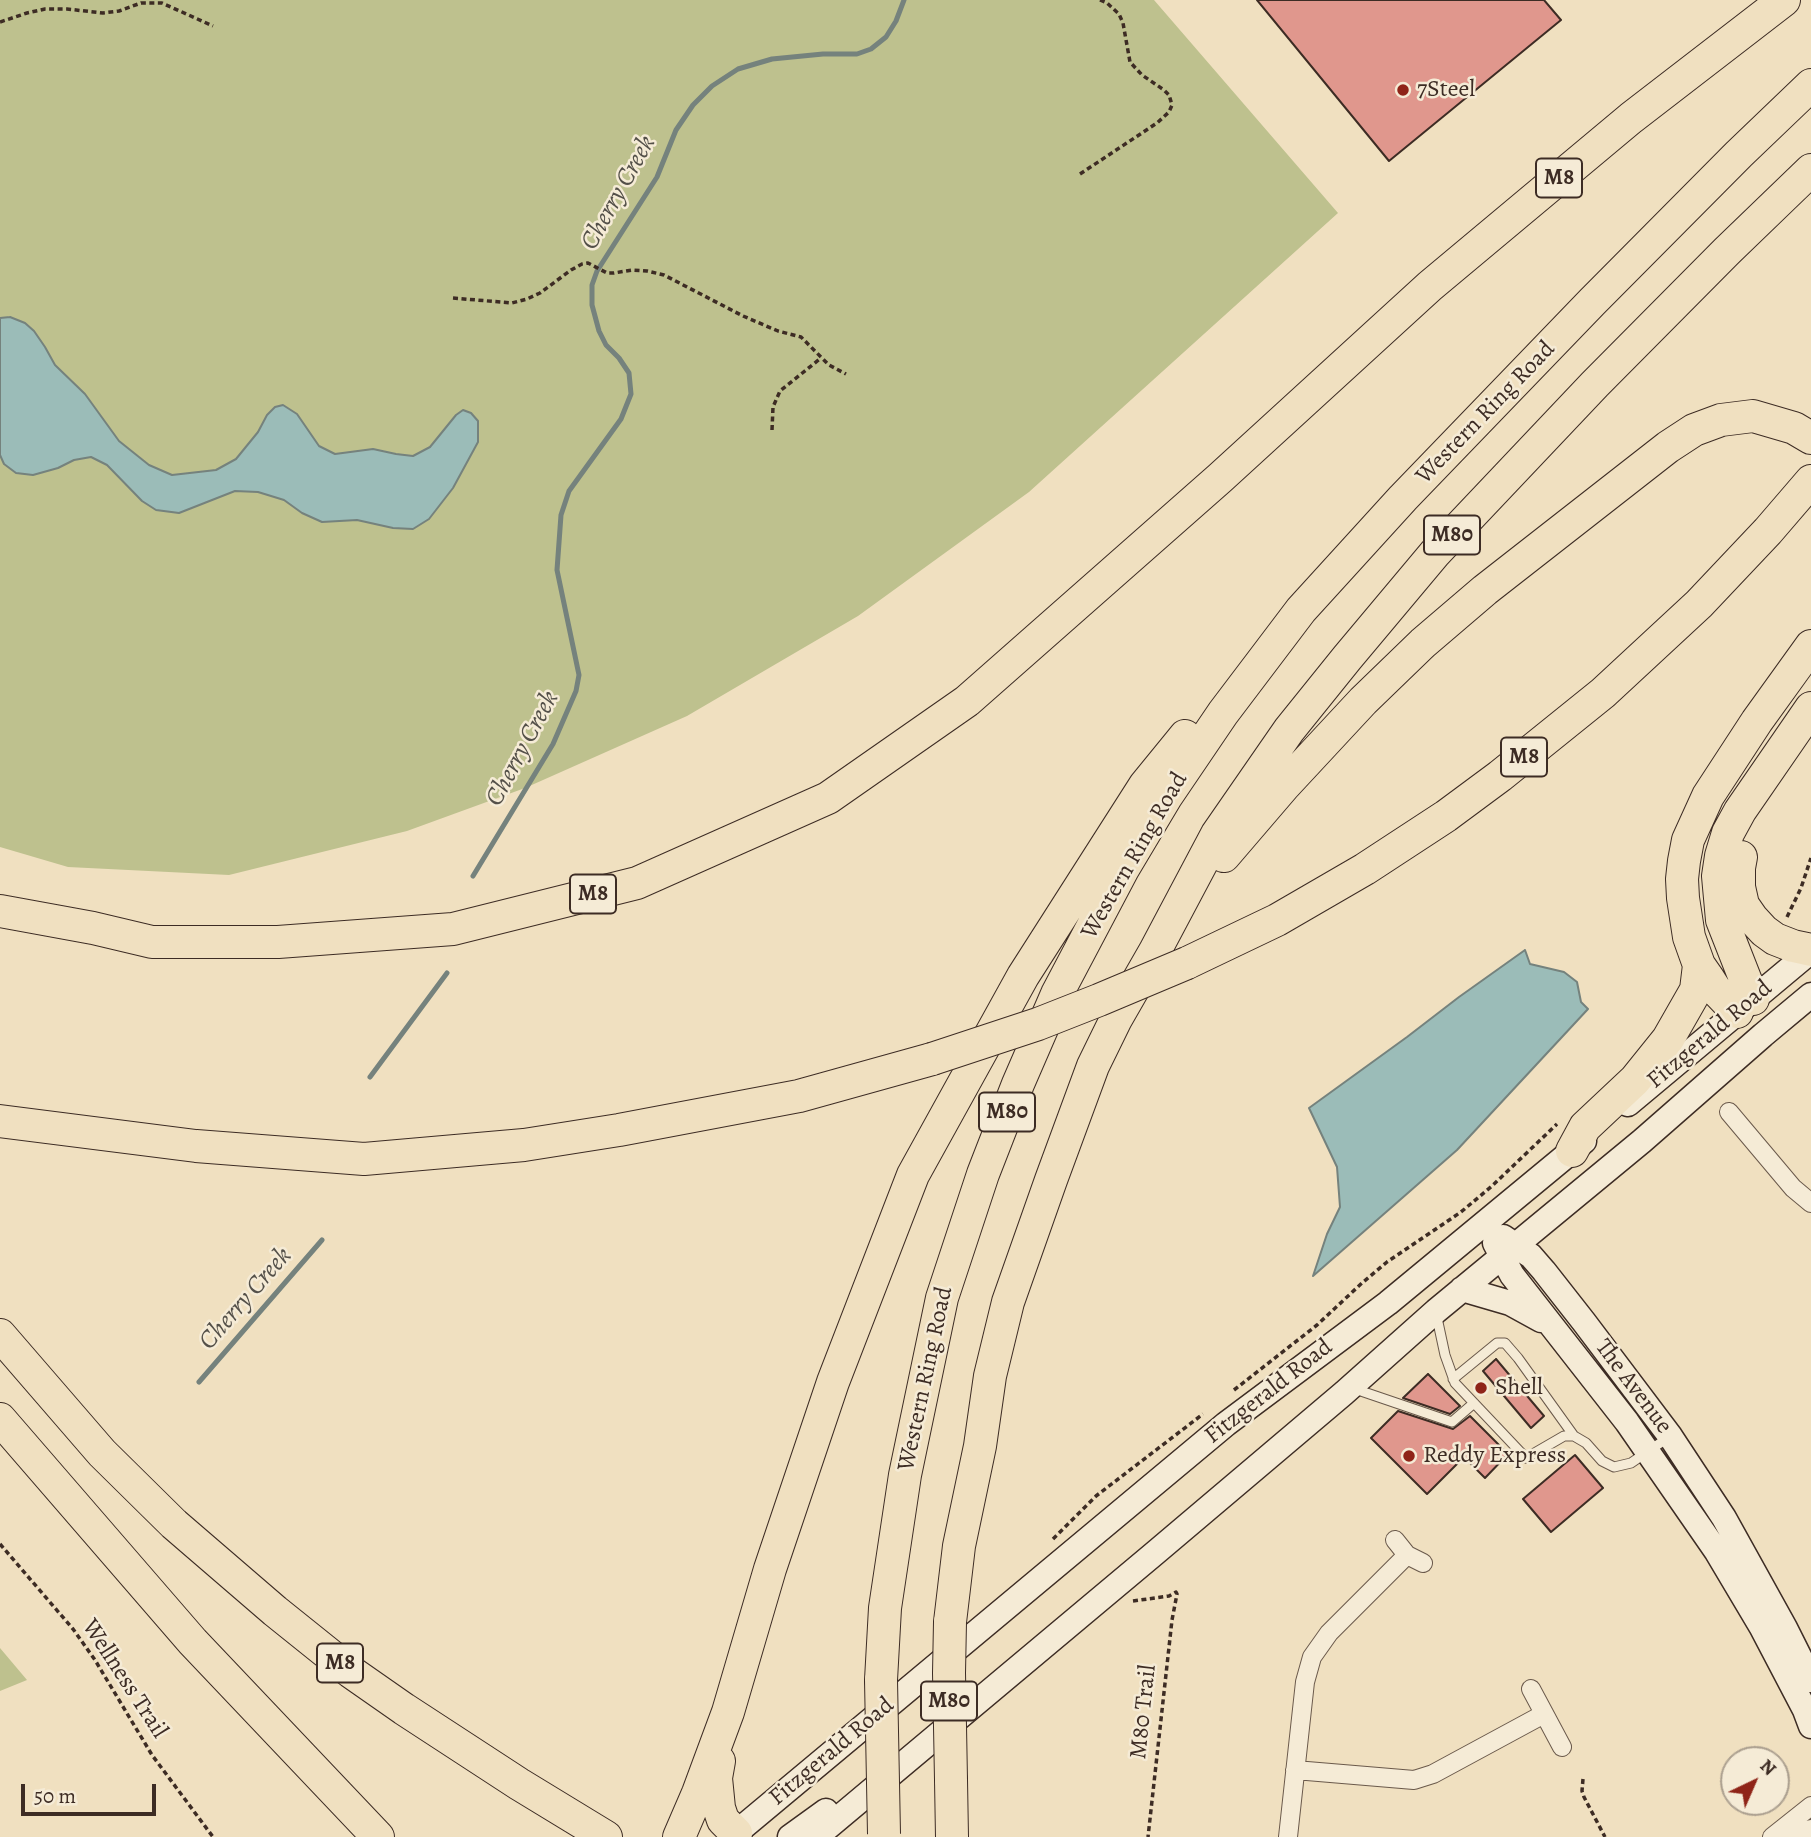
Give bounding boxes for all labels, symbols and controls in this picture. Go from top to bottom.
place label: 7Steel [1417,76,1475,104]
marker: 7Steel [1395,82,1411,98]
water label: Cherry Creek [575,130,663,256]
road number: M8 [1536,158,1582,197]
street label: Western Ring Road [1410,335,1562,491]
road number: M80 [1424,516,1480,554]
water label: Cherry Creek [480,686,566,812]
road number: M8 [1501,737,1547,776]
street label: Western Ring Road [1076,767,1194,945]
road number: M8 [570,874,616,914]
street label: Fitzgerald Road [1642,975,1778,1095]
road number: M80 [979,1092,1035,1132]
water label: Cherry Creek [193,1241,299,1357]
street label: Western Ring Road [892,1284,960,1474]
street label: Fitzgerald Road [1199,1333,1339,1451]
street label: The Avenue [1588,1334,1678,1440]
place label: Shell [1495,1374,1543,1402]
marker: Shell [1473,1380,1489,1396]
place label: Reddy Express [1423,1442,1566,1470]
marker: Reddy Express [1401,1448,1417,1464]
street label: Wellness Trail [75,1614,173,1744]
road number: M8 [317,1644,363,1682]
street label: M80 Trail [1125,1663,1163,1761]
road number: M80 [921,1682,977,1720]
street label: Fitzgerald Road [764,1692,900,1812]
north arrow [1720,1746,1790,1816]
text: N [1754,1753,1782,1781]
scale bar [24,1770,159,1814]
text: 50 m [34,1782,76,1810]

